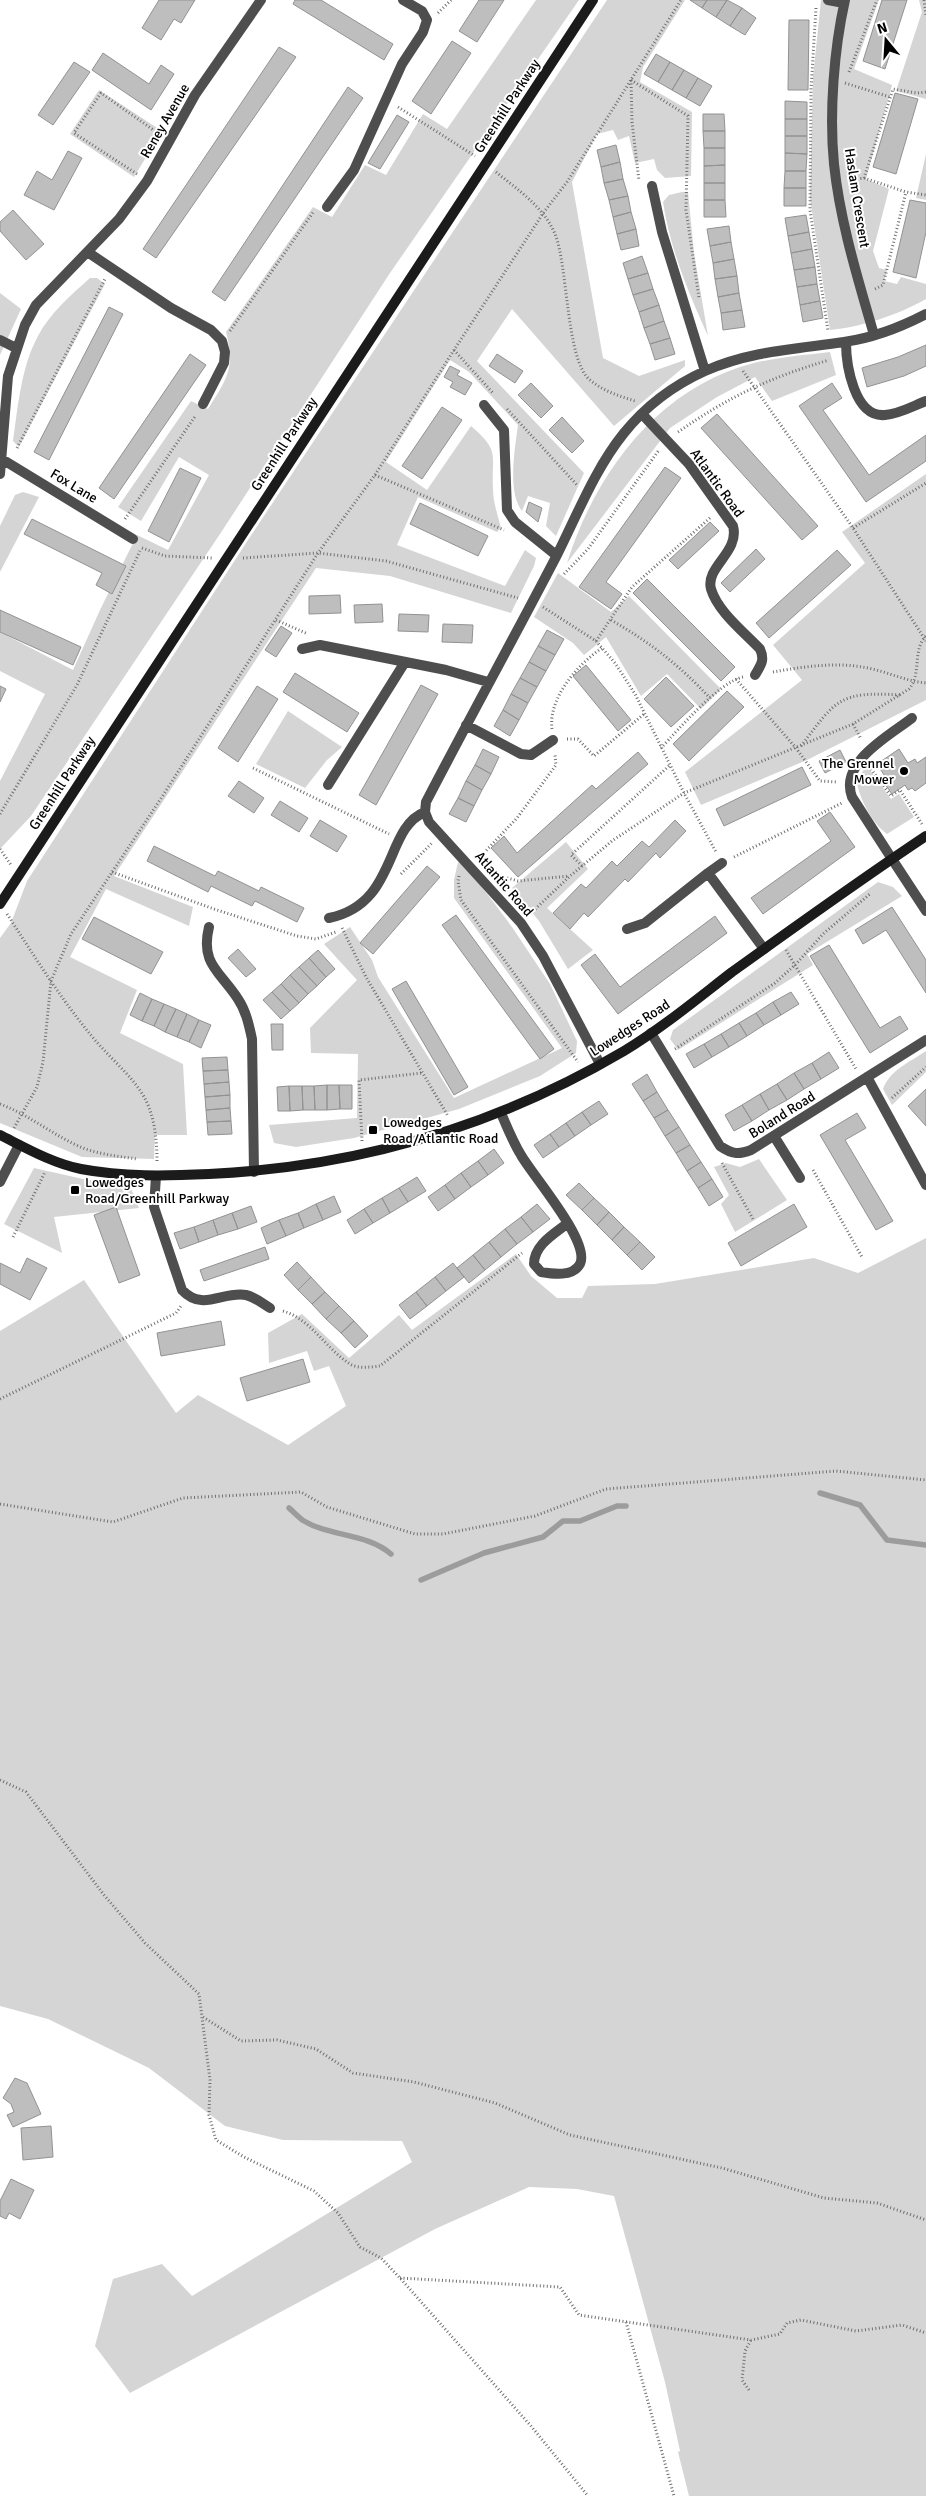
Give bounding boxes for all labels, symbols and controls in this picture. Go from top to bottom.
north arrow [861,15,911,65]
text: N [875,19,889,38]
street label: Greenhill Parkway [470,56,544,156]
street label: Reney Avenue [137,81,193,161]
street label: Haslam Crescent [841,147,873,249]
street label: Greenhill Parkway [247,394,321,494]
street label: Atlantic Road [686,445,748,521]
street label: Fox Lane [47,465,101,507]
street label: Greenhill Parkway [25,733,99,833]
place label: The Grennel Mower [822,755,895,788]
marker: The Grennel Mower [898,765,910,777]
street label: Atlantic Road [471,848,537,920]
street label: Lowedges Road [587,996,673,1060]
street label: Boland Road [746,1088,818,1142]
place label: Lowedges Road/Atlantic Road [383,1114,498,1147]
marker: Lowedges Road/Atlantic Road [367,1124,379,1136]
place label: Lowedges Road/Greenhill Parkway [85,1174,229,1207]
marker: Lowedges Road/Greenhill Parkway [69,1184,81,1196]

